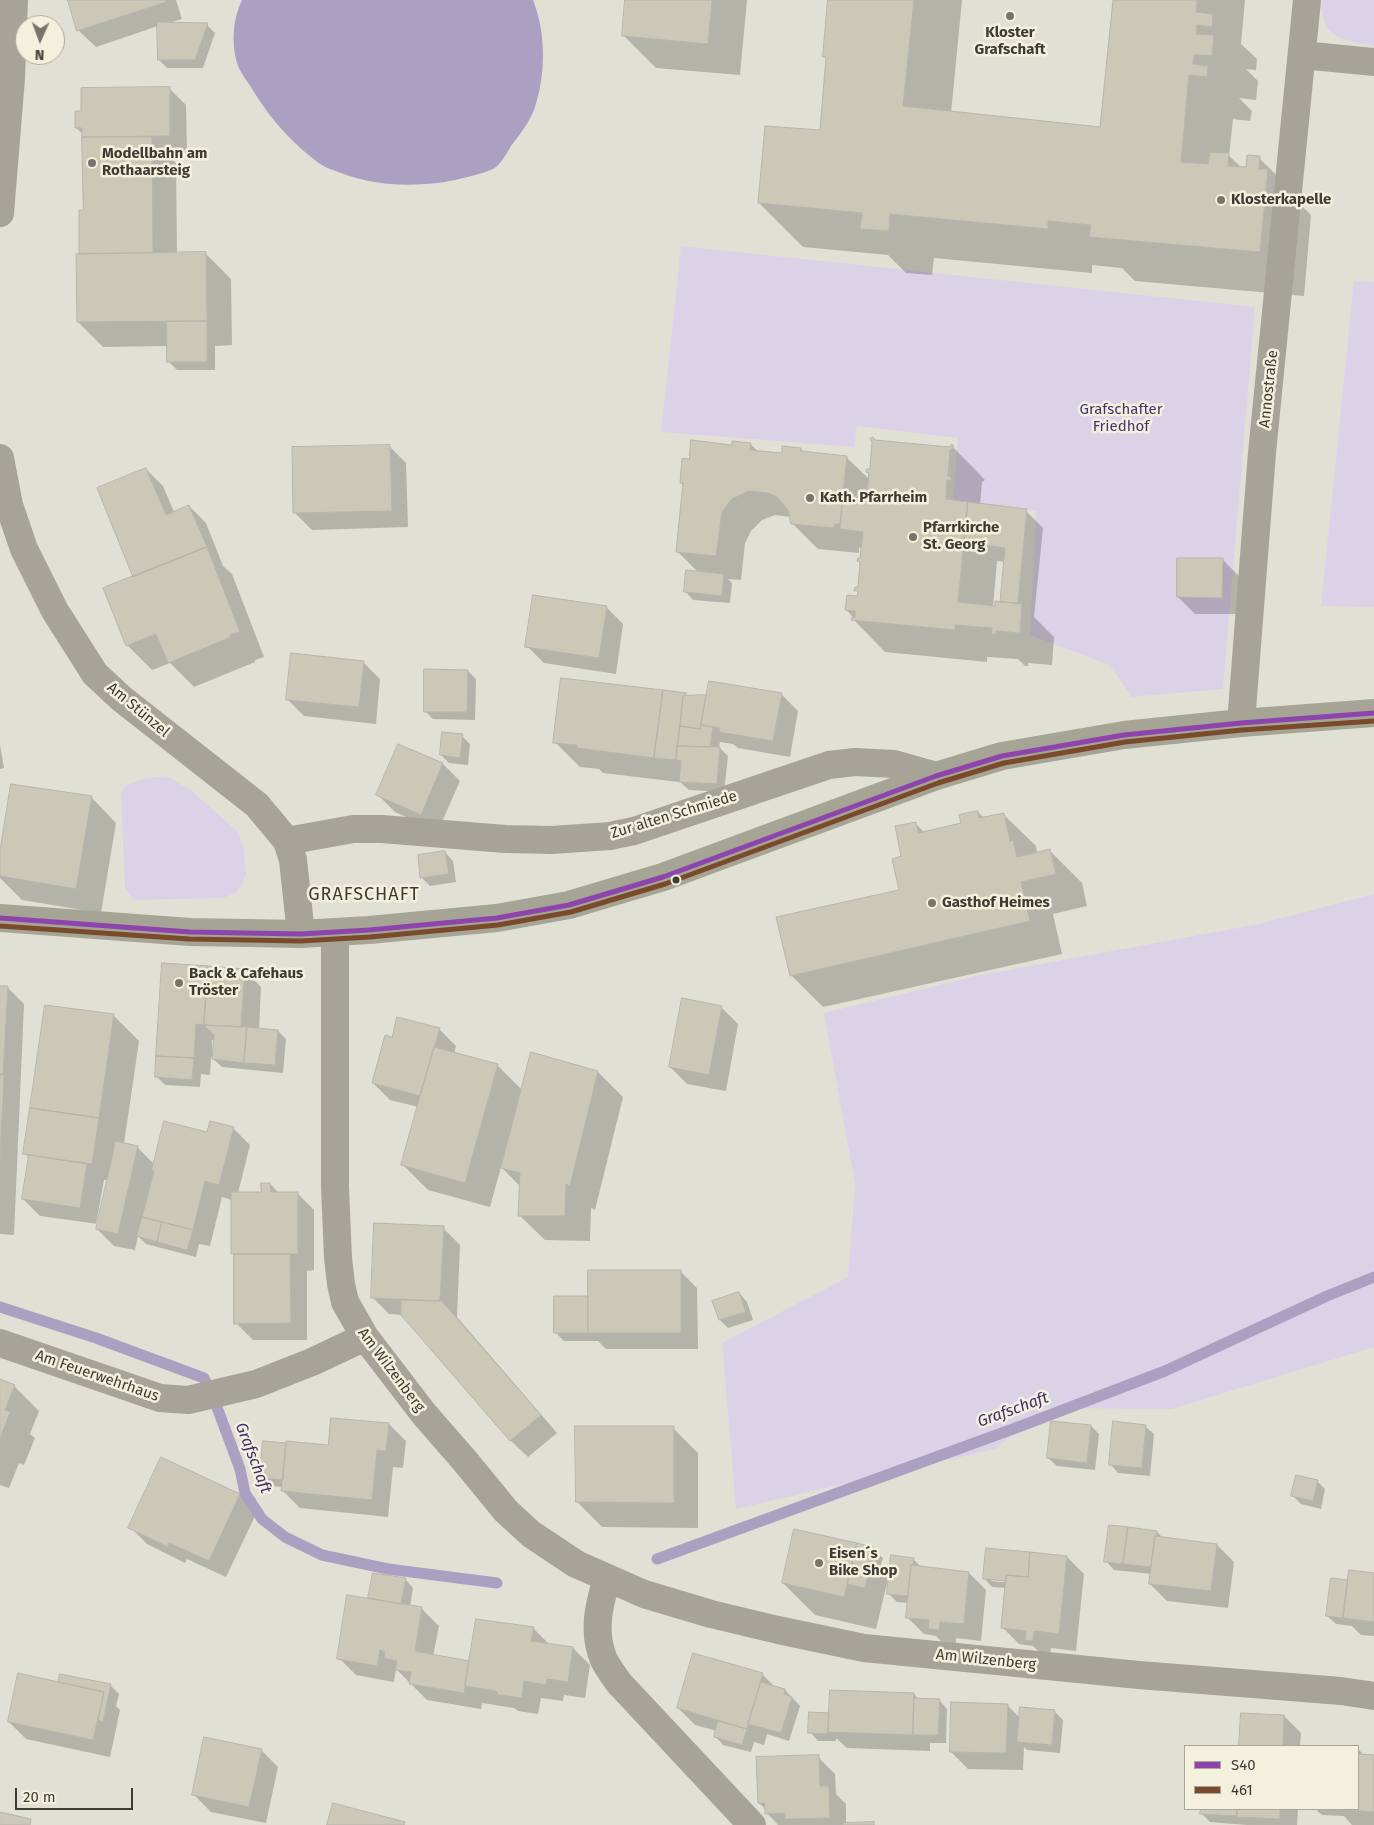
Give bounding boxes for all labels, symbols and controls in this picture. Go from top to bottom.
marker: Kloster Grafschaft [1004,10,1016,22]
north arrow [15,15,65,65]
place label: Kloster Grafschaft [974,24,1046,59]
text: N [35,46,44,63]
place label: Modellbahn am Rothaarsteig [102,145,208,180]
marker: Modellbahn am Rothaarsteig [86,157,98,169]
place label: Klosterkapelle [1231,191,1331,209]
marker: Klosterkapelle [1215,194,1227,206]
street label: Annostraße [1256,349,1282,429]
park label: Grafschafter Friedhof [1079,401,1163,436]
place label: Kath. Pfarrheim [820,489,927,507]
marker: Kath. Pfarrheim [804,492,816,504]
place label: Pfarrkirche St. Georg [923,519,999,554]
marker: Pfarrkirche St. Georg [907,531,919,543]
street label: Am Stünzel [103,679,173,741]
street label: Zur alten Schmiede [609,787,739,843]
unlabelled marker [671,875,681,885]
district label: GRAFSCHAFT [307,884,421,906]
place label: Gasthof Heimes [942,894,1050,912]
marker: Gasthof Heimes [926,897,938,909]
place label: Back & Cafehaus Tröster [189,965,303,1000]
marker: Back & Cafehaus Tröster [173,977,185,989]
street label: Am Wilzenberg [354,1324,428,1416]
street label: Am Feuerwehrhaus [33,1346,161,1406]
water label: Grafschaft [975,1388,1051,1432]
water label: Grafschaft [231,1420,275,1496]
place label: Eisen´s Bike Shop [829,1545,897,1580]
marker: Eisen´s Bike Shop [813,1557,825,1569]
street label: Am Wilzenberg [935,1646,1037,1674]
legend [1184,1745,1359,1810]
text: S40 [1231,1756,1256,1774]
scale bar [18,1778,135,1810]
text: 461 [1231,1781,1253,1799]
text: 20 m [23,1788,56,1806]

